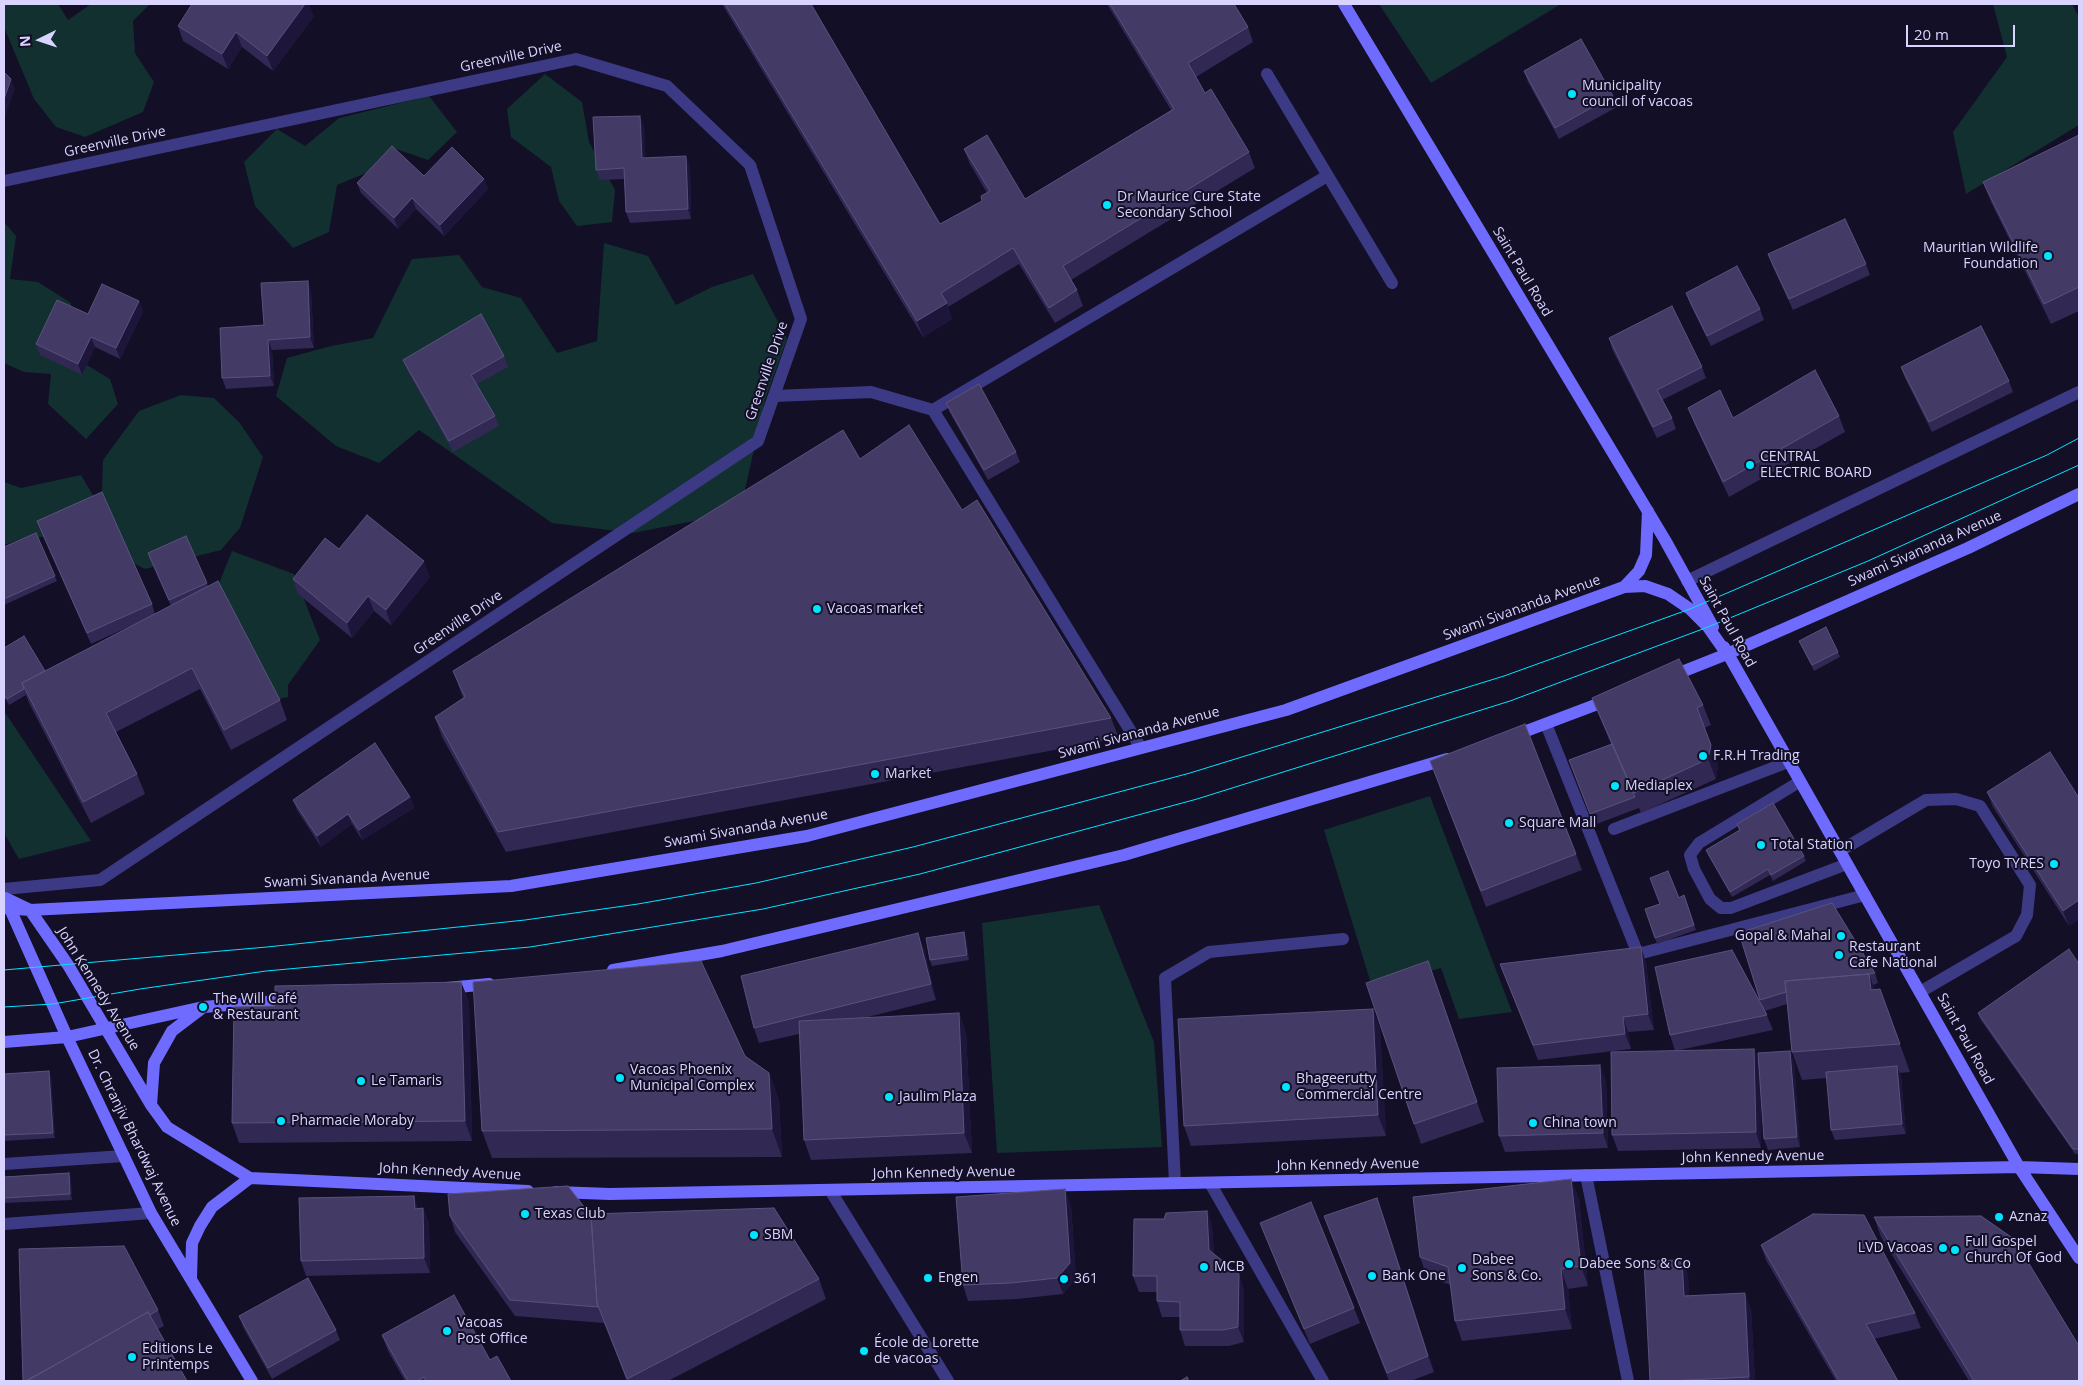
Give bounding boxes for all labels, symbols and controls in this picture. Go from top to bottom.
north arrow [15,15,65,65]
scale bar [1908,15,2017,47]
text: 20 m [1914,24,1949,44]
text: N [15,35,34,47]
street label: Greenville Drive [459,38,563,76]
place label: Municipality council of vacoas [1582,78,1693,110]
marker: Municipality council of vacoas [1566,88,1578,100]
street label: Greenville Drive [63,123,167,161]
place label: Dr Maurice Cure State Secondary School [1117,189,1261,222]
marker: Dr Maurice Cure State Secondary School [1101,199,1113,211]
street label: Saint Paul Road [1489,224,1555,320]
place label: Mauritian Wildlife Foundation [1923,240,2038,272]
marker: Mauritian Wildlife Foundation [2042,250,2054,262]
street label: Greenville Drive [742,319,792,423]
place label: CENTRAL ELECTRIC BOARD [1760,449,1872,482]
marker: CENTRAL ELECTRIC BOARD [1744,459,1756,471]
street label: Swami Sivananda Avenue [1846,508,2004,590]
street label: Swami Sivananda Avenue [1441,572,1603,644]
street label: Saint Paul Road [1695,574,1759,670]
street label: Greenville Drive [410,587,506,659]
place label: Vacoas market [827,601,923,617]
marker: Vacoas market [811,603,823,615]
street label: Swami Sivananda Avenue [1057,703,1221,763]
place label: F.R.H Trading [1713,748,1800,764]
marker: F.R.H Trading [1697,750,1709,762]
place label: Market [885,766,931,782]
marker: Market [869,768,881,780]
place label: Mediaplex [1625,778,1693,794]
marker: Mediaplex [1609,780,1621,792]
street label: Swami Sivananda Avenue [663,806,829,852]
place label: Square Mall [1519,815,1596,831]
marker: Square Mall [1503,817,1515,829]
place label: Total Station [1771,837,1853,853]
marker: Total Station [1755,839,1767,851]
place label: Toyo TYRES [1969,856,2044,872]
marker: Toyo TYRES [2048,858,2060,870]
street label: Swami Sivananda Avenue [264,866,430,892]
street label: John Kennedy Avenue [53,924,143,1054]
place label: Gopal & Mahal [1735,928,1831,944]
marker: Gopal & Mahal [1835,930,1847,942]
place label: Restaurant Cafe National [1849,939,1937,972]
marker: Restaurant Cafe National [1833,949,1845,961]
place label: The Will Café & Restaurant [213,991,298,1024]
street label: Saint Paul Road [1933,991,1997,1087]
marker: The Will Café & Restaurant [197,1001,209,1013]
street label: Dr. Chranjiv Bhardwaj Avenue [84,1047,184,1229]
place label: Vacoas Phoenix Municipal Complex [630,1062,755,1094]
place label: Bhageerutty Commercial Centre [1296,1071,1422,1104]
marker: Vacoas Phoenix Municipal Complex [614,1072,626,1084]
place label: Le Tamaris [371,1073,442,1089]
marker: Le Tamaris [355,1075,367,1087]
marker: Bhageerutty Commercial Centre [1280,1081,1292,1093]
place label: Jaulim Plaza [899,1089,977,1105]
marker: Jaulim Plaza [883,1091,895,1103]
place label: Pharmacie Moraby [291,1113,414,1129]
marker: Pharmacie Moraby [275,1115,287,1127]
place label: China town [1543,1115,1617,1131]
marker: China town [1527,1117,1539,1129]
street label: John Kennedy Avenue [1682,1147,1824,1167]
street label: John Kennedy Avenue [1277,1155,1419,1175]
street label: John Kennedy Avenue [378,1160,522,1184]
street label: John Kennedy Avenue [873,1163,1015,1183]
place label: Texas Club [535,1206,605,1222]
marker: Texas Club [519,1208,531,1220]
place label: Aznaz [2009,1209,2047,1225]
marker: Aznaz [1993,1211,2005,1223]
place label: SBM [764,1227,793,1243]
marker: SBM [748,1229,760,1241]
place label: Full Gospel Church Of God [1965,1234,2062,1266]
place label: LVD Vacoas [1858,1240,1933,1256]
marker: LVD Vacoas [1937,1242,1949,1254]
marker: Full Gospel Church Of God [1949,1244,1961,1256]
place label: Dabee Sons & Co. [1472,1252,1542,1284]
place label: Dabee Sons & Co [1579,1256,1691,1272]
marker: Dabee Sons & Co [1563,1258,1575,1270]
place label: MCB [1214,1259,1244,1275]
marker: MCB [1198,1261,1210,1273]
marker: Dabee Sons & Co. [1456,1262,1468,1274]
place label: Bank One [1382,1268,1446,1284]
place label: Engen [938,1270,978,1286]
marker: Bank One [1366,1270,1378,1282]
place label: 361 [1074,1271,1098,1287]
marker: Engen [922,1272,934,1284]
marker: 361 [1058,1273,1070,1285]
place label: Vacoas Post Office [457,1315,528,1348]
marker: Vacoas Post Office [441,1325,453,1337]
place label: École de Lorette de vacoas [874,1335,979,1368]
place label: Editions Le Printemps [142,1341,213,1374]
marker: École de Lorette de vacoas [858,1345,870,1357]
marker: Editions Le Printemps [126,1351,138,1363]

